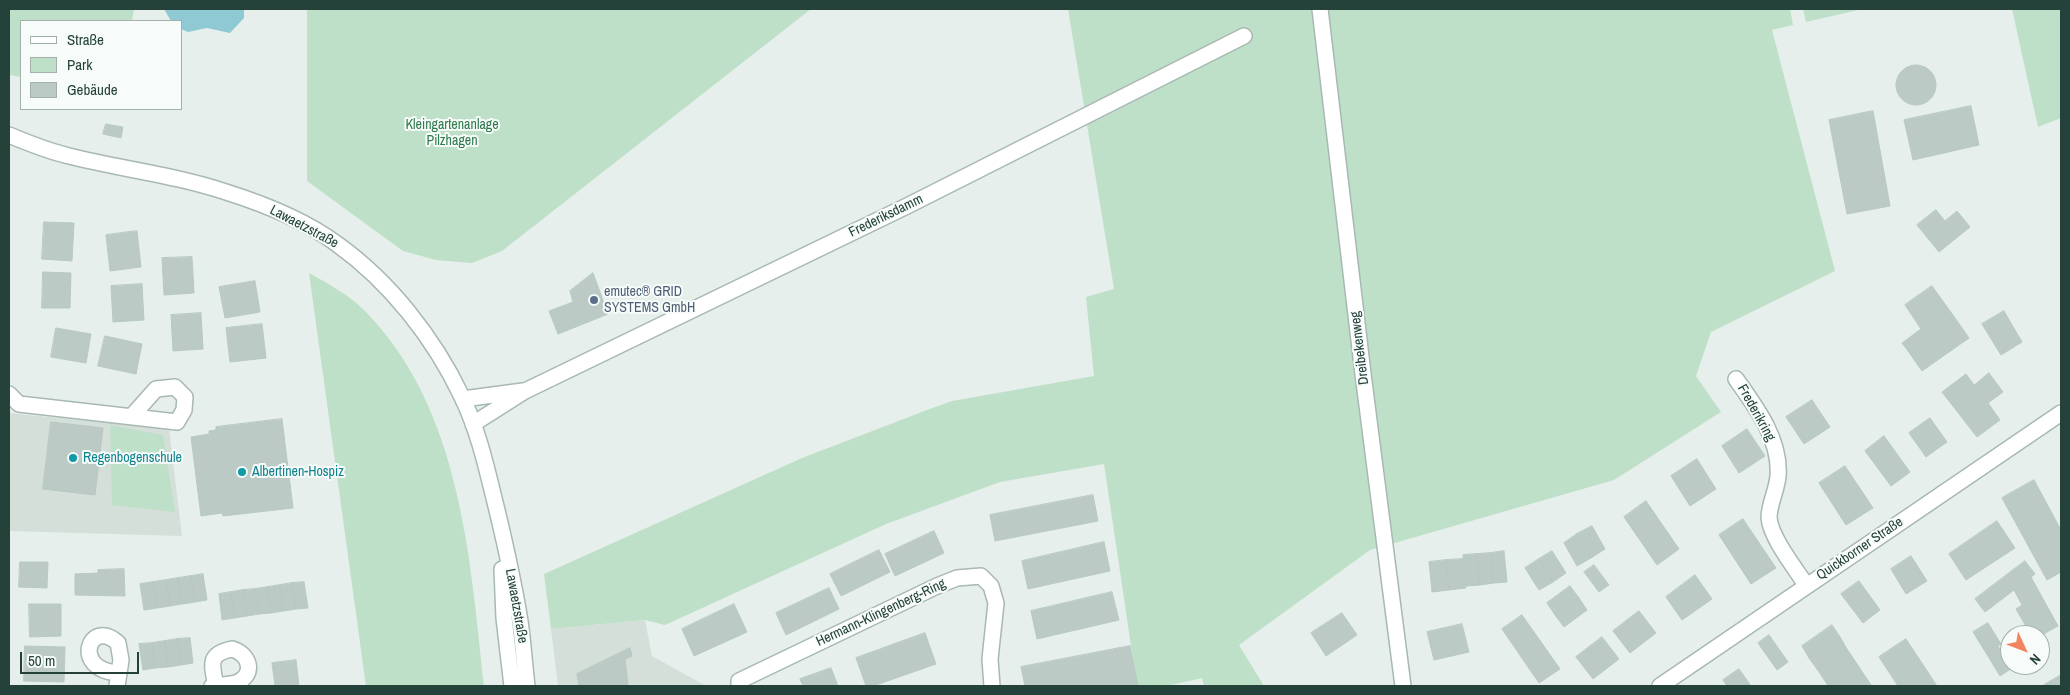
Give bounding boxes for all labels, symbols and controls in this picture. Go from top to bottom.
legend [20,20,182,110]
text: Straße [67,29,104,50]
text: Park [67,54,92,75]
text: Gebäude [67,79,118,100]
park label: Kleingartenanlage Pilzhagen [405,117,499,150]
street label: Frederiksdamm [846,191,926,241]
street label: Lawaetzstraße [267,202,341,252]
place label: emutec® GRID SYSTEMS GmbH [604,284,695,316]
marker: emutec® GRID SYSTEMS GmbH [588,294,600,306]
street label: Dreibekenweg [1347,310,1373,386]
street label: Frederikring [1733,382,1779,444]
place label: Regenbogenschule [83,450,182,466]
marker: Regenbogenschule [67,452,79,464]
place label: Albertinen-Hospiz [252,464,344,480]
marker: Albertinen-Hospiz [236,466,248,478]
street label: Quickborner Straße [1814,514,1906,584]
street label: Lawaetzstraße [501,567,531,645]
street label: Hermann-Klingenberg-Ring [814,576,948,650]
north arrow [2000,625,2050,675]
scale bar [22,642,141,674]
text: 50 m [28,650,55,671]
text: N [2026,650,2045,669]

